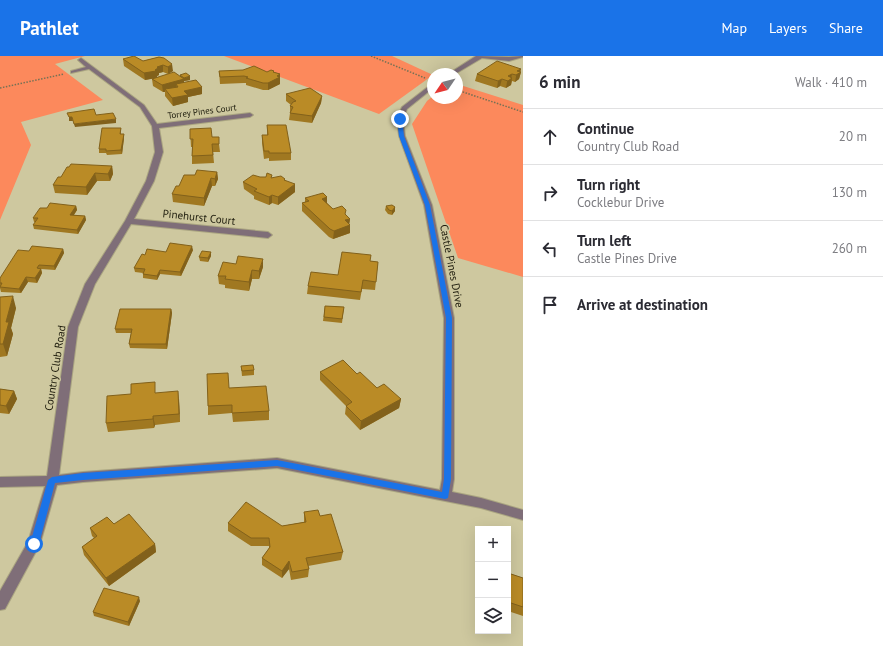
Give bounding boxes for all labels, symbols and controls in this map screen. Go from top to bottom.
text: Pathlet [20,16,79,40]
text: Map [721,19,747,37]
text: Layers [769,19,807,37]
text: Share [829,19,863,37]
north arrow [427,68,463,104]
text: 6 min [539,71,580,93]
text: Walk · 410 m [795,74,867,91]
street label: Torrey Pines Court [167,101,237,121]
route end [391,110,409,128]
text: Continue [577,119,634,138]
icon: ahead [539,126,561,148]
text: 20 m [839,128,867,145]
text: Country Club Road [577,138,679,155]
text: Turn right [577,175,640,194]
icon: right [539,182,561,204]
text: 130 m [832,184,867,201]
text: Cocklebur Drive [577,194,664,211]
street label: Pinehurst Court [162,206,236,228]
street label: Castle Pines Drive [437,223,467,309]
text: Turn left [577,231,631,250]
icon: left [539,238,561,260]
text: 260 m [832,240,867,257]
text: Castle Pines Drive [577,250,677,267]
icon: arrive [539,294,561,316]
text: Arrive at destination [577,295,708,314]
street label: Country Club Road [41,324,69,412]
map controls [475,526,511,634]
button: + [475,526,511,562]
route start [25,535,43,553]
button: − [475,562,511,598]
button: layers [475,598,511,634]

